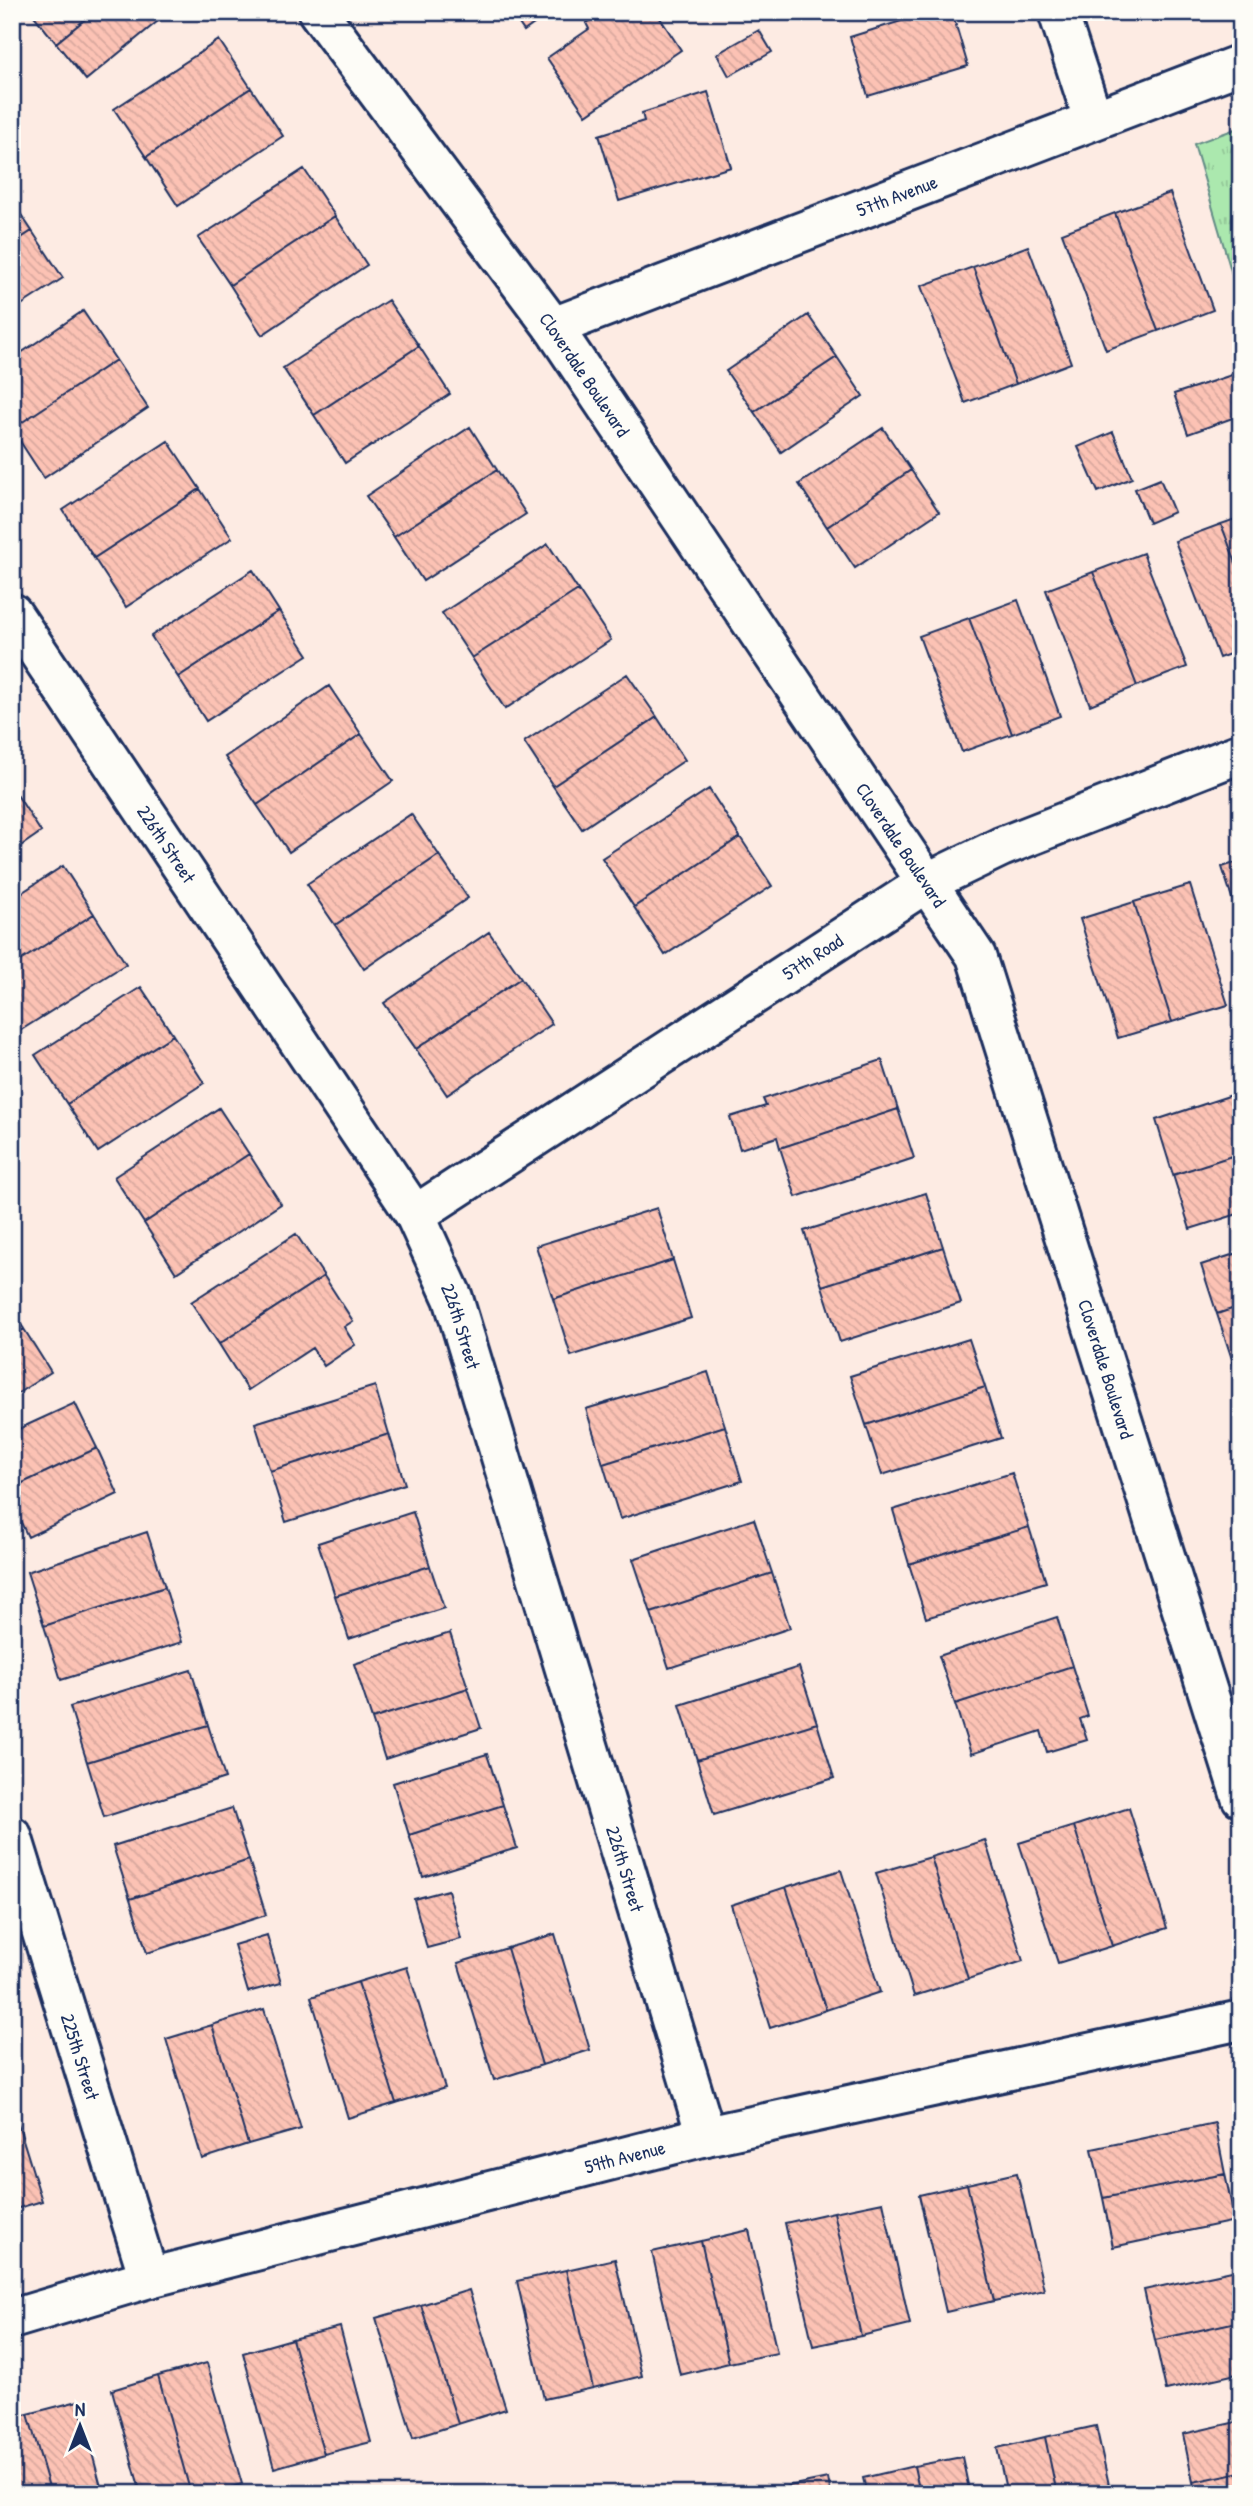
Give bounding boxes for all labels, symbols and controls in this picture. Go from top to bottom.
street label: 57th Avenue [853,168,941,223]
street label: Cloverdale Boulevard [533,307,636,442]
street label: Cloverdale Boulevard [850,777,953,913]
street label: 226th Street [131,800,202,888]
street label: 57th Road [777,927,848,986]
street label: 226th Street [435,1279,487,1373]
street label: Cloverdale Boulevard [1072,1296,1140,1443]
street label: 226th Street [600,1823,651,1915]
street label: 225th Street [55,2010,106,2103]
street label: 59th Avenue [582,2134,668,2179]
north arrow [46,2390,116,2460]
text: N [75,2396,85,2422]

